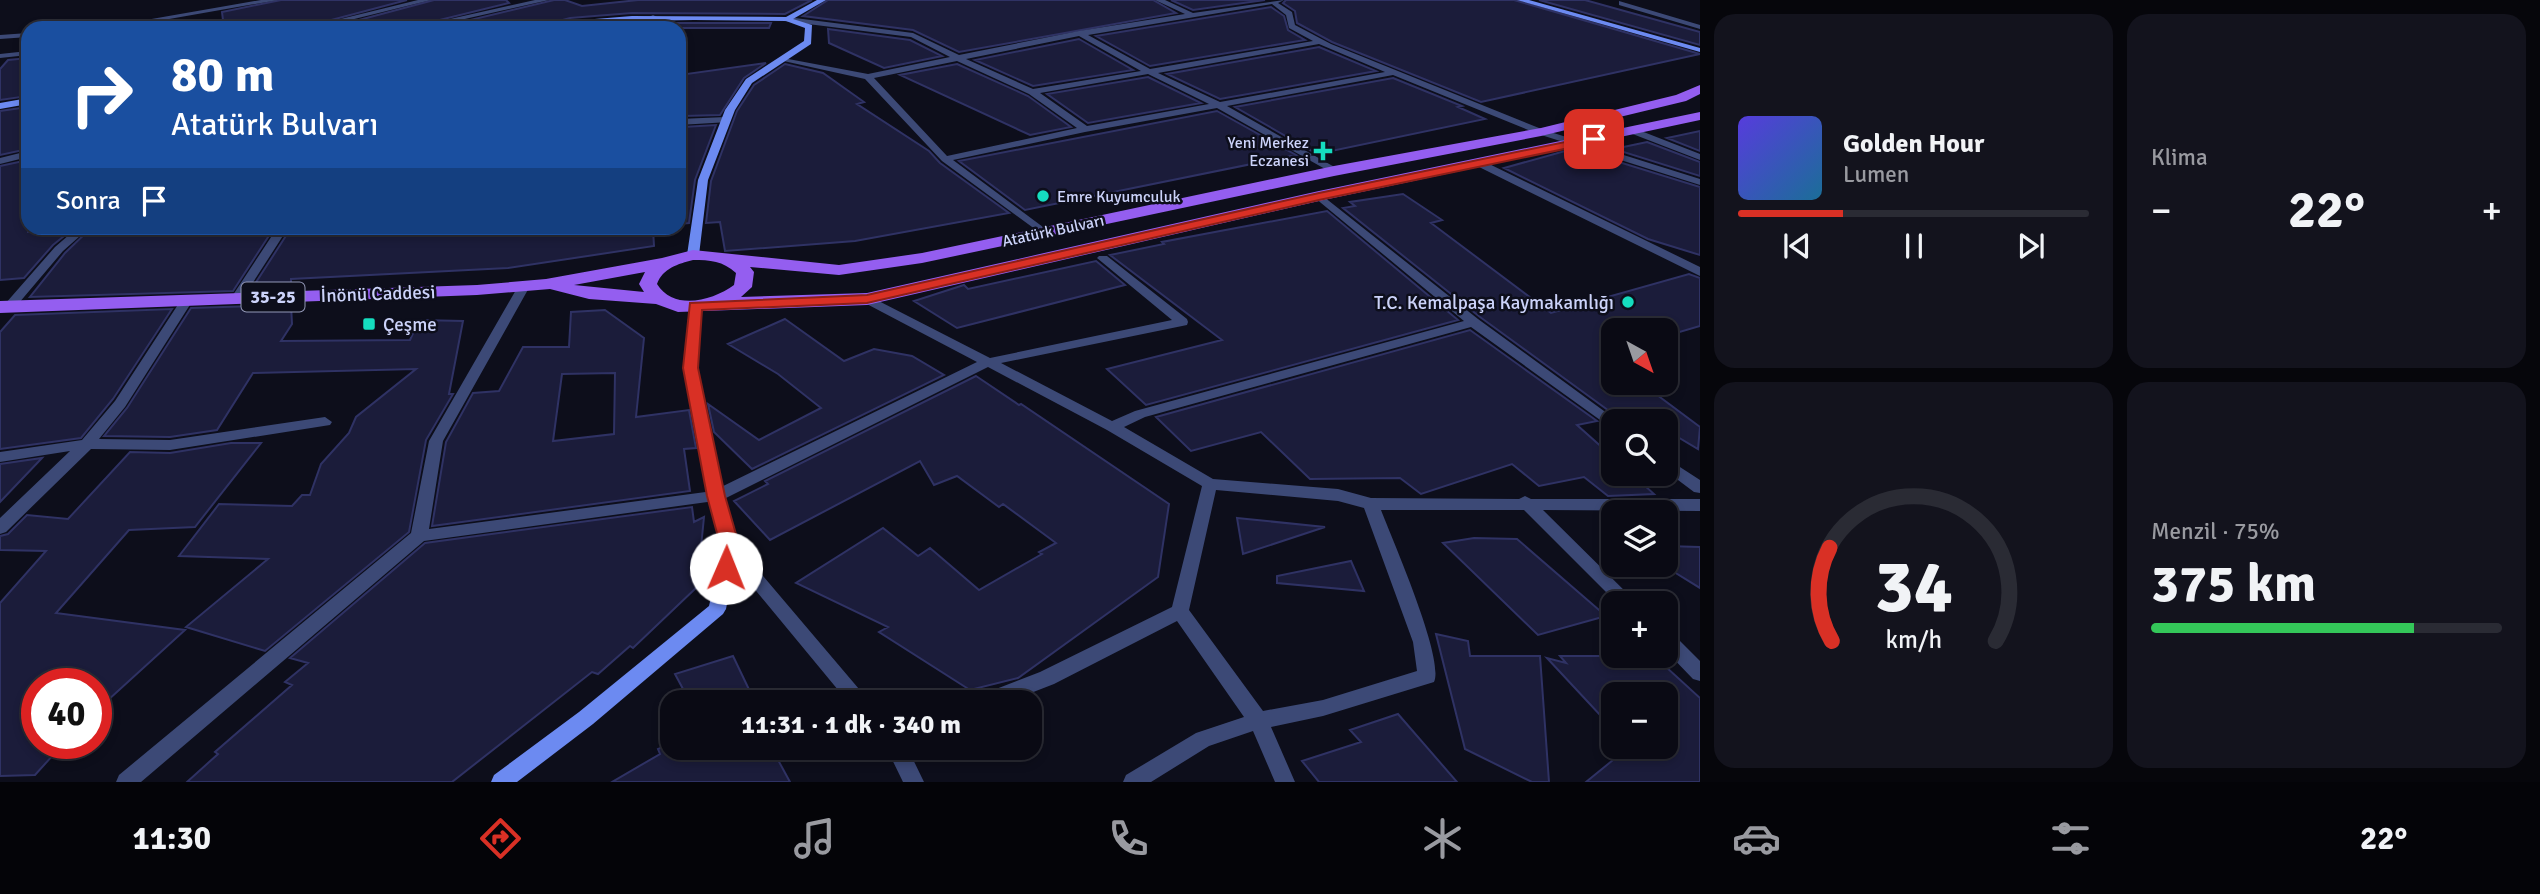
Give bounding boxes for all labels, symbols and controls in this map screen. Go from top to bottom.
text: 80 m [171,45,274,105]
icon: right [56,49,147,140]
text: Atatürk Bulvarı [171,105,378,144]
pin [1564,109,1624,169]
icon: arrive [1575,120,1613,158]
text: Golden Hour [1843,128,1984,160]
place label: Yeni Merkez Eczanesi [1228,133,1309,171]
marker: Yeni Merkez Eczanesi [1315,143,1331,159]
text: Klima [2151,143,2208,172]
text: Lumen [1843,160,1909,189]
text: 22° [2288,178,2365,242]
icon: arrive [135,182,173,220]
text: Sonra [56,185,121,217]
place label: Emre Kuyumculuk [1057,187,1180,207]
text: − [2151,187,2172,234]
text: + [2481,187,2502,234]
marker: Emre Kuyumculuk [1035,188,1051,204]
street label: Atatürk Bulvarı [1000,210,1106,252]
icon: previous [1778,227,1816,265]
icon: pause [1895,227,1933,265]
icon: next [2012,227,2050,265]
street label: İnönü Caddesi [320,280,436,308]
road number: 35-25 [242,282,304,312]
place label: T.C. Kemalpaşa Kaymakamlığı [1374,291,1614,315]
marker: T.C. Kemalpaşa Kaymakamlığı [1620,294,1636,310]
place label: Çeşme [383,313,437,337]
marker: Çeşme [361,316,377,332]
north arrow [1601,318,1678,396]
map controls [1601,318,1678,759]
button: search [1601,409,1678,486]
button: layers [1601,500,1678,577]
text: Menzil · 75% [2151,517,2280,546]
position arrow [689,531,763,605]
text: 34 [1874,543,1953,632]
text: 375 km [2151,552,2316,616]
button: + [1601,591,1678,668]
text: km/h [1885,624,1942,655]
speed limit sign: 40 [21,668,112,759]
button: − [1601,682,1678,759]
text: 11:31 · 1 dk · 340 m [741,709,961,741]
icon: directions [476,814,525,863]
icon: music [790,814,839,863]
icon: phone [1104,814,1153,863]
icon: climate [1418,814,1467,863]
icon: car [1732,814,1781,863]
icon: filters [2046,814,2095,863]
text: 11:30 [133,819,211,858]
text: 22° [2360,819,2407,858]

